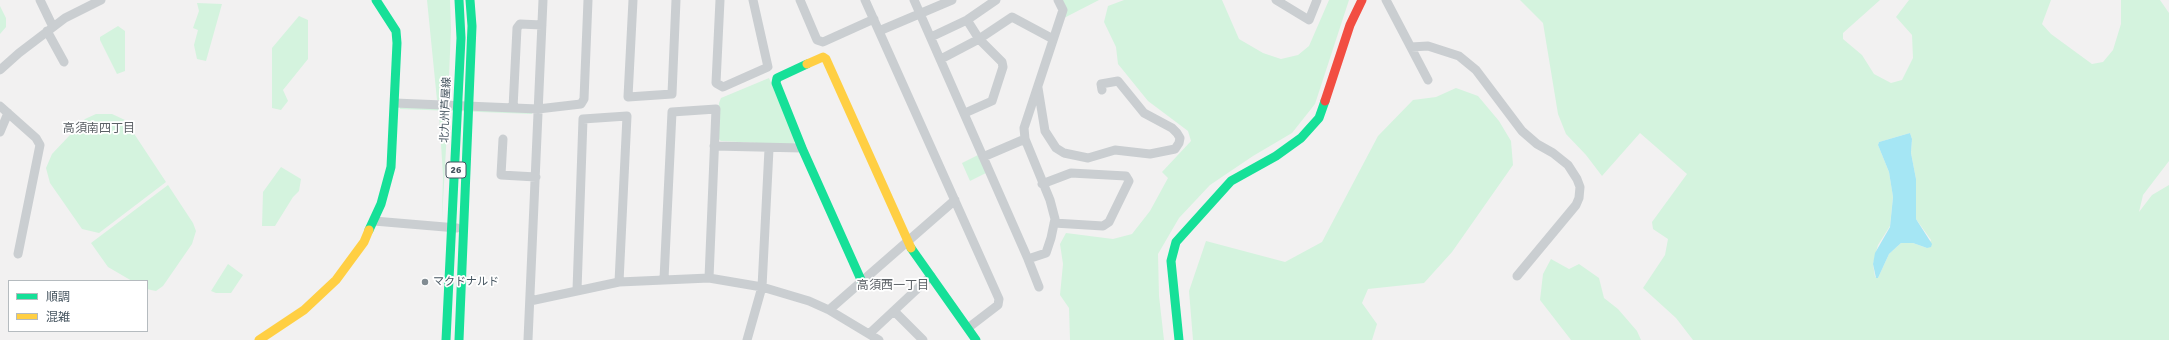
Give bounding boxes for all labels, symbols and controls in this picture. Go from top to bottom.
street label: 北九州芦屋線 [438,77,454,143]
district label: 高須南四丁目 [63,122,135,136]
road number: 26 [446,162,466,178]
place label: マクドナルド [433,275,499,289]
marker: マクドナルド [420,277,430,287]
district label: 高須西一丁目 [857,279,929,293]
legend [8,280,148,332]
text: 順調 [46,290,70,305]
text: 混雑 [46,310,70,325]

